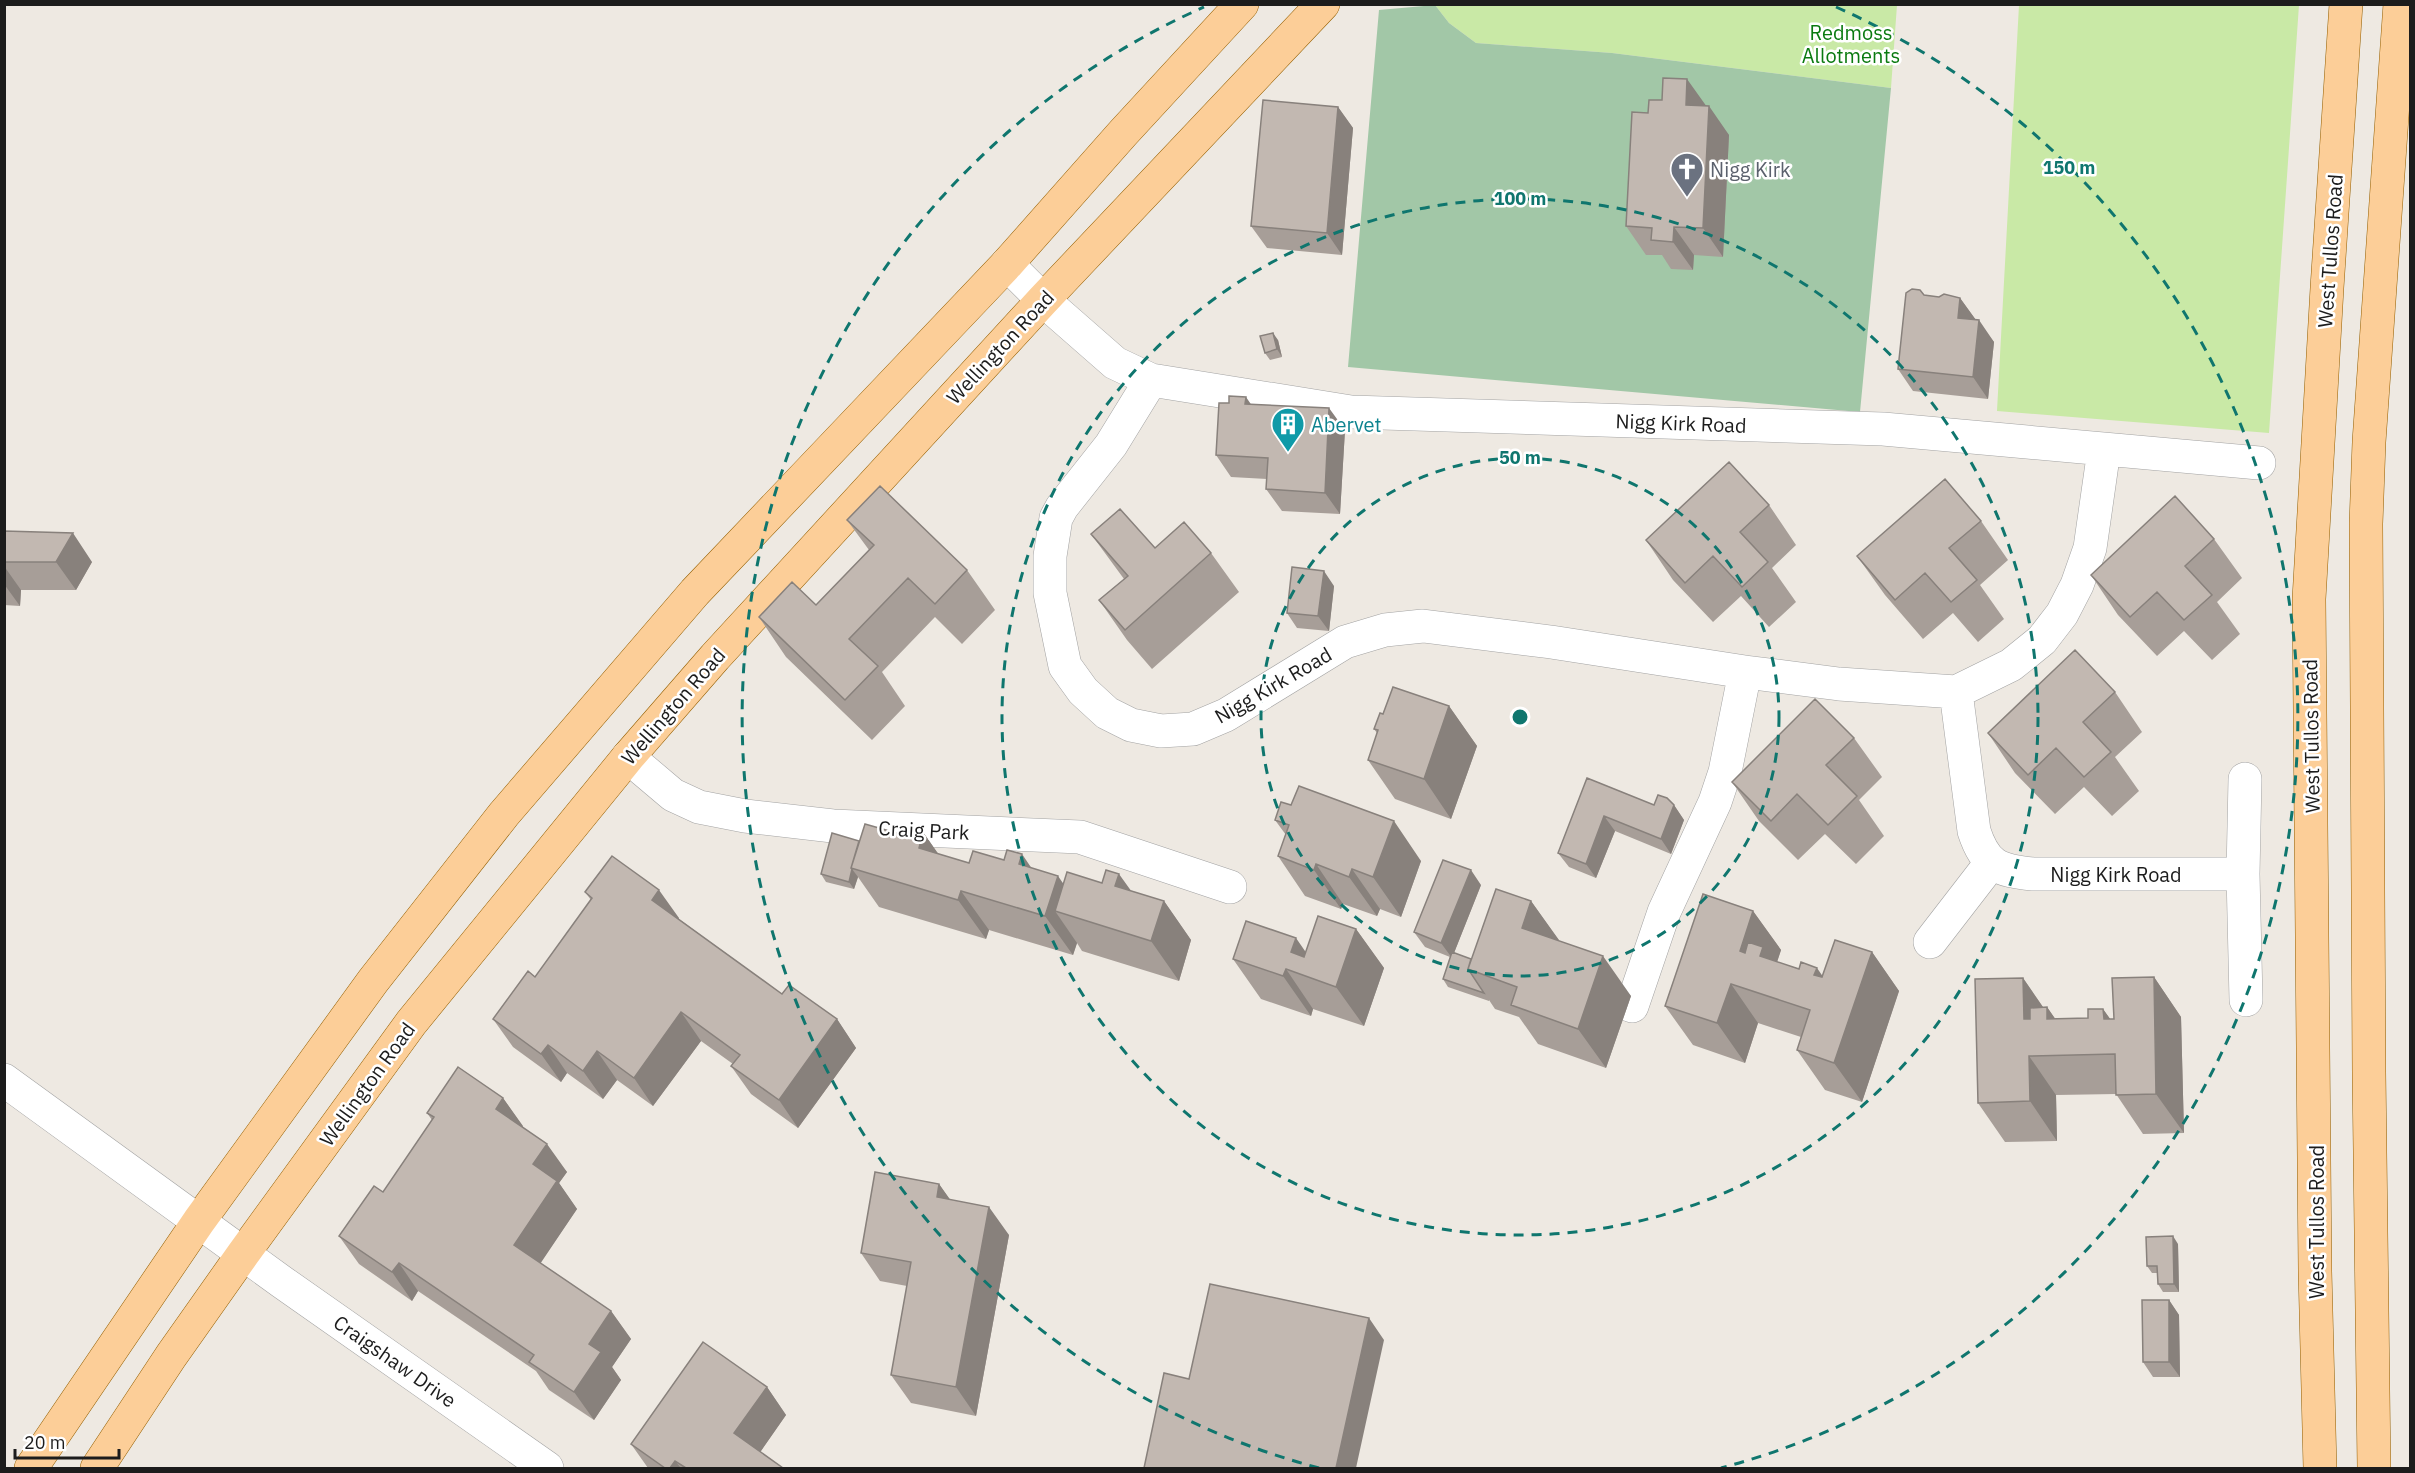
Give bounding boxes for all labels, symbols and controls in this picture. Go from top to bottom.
park label: Redmoss Allotments [1802,19,1900,69]
church icon: Nigg Kirk [1669,151,1705,198]
place label: Nigg Kirk [1710,156,1791,183]
text: 150 m [2043,156,2095,179]
street label: West Tullos Road [2311,173,2349,329]
text: 100 m [1494,187,1546,210]
street label: Wellington Road [940,284,1060,410]
building icon: Abervet [1270,406,1306,453]
street label: Nigg Kirk Road [1615,407,1747,439]
place label: Abervet [1311,411,1382,438]
text: 50 m [1499,446,1541,469]
street label: Nigg Kirk Road [1209,640,1337,730]
street label: Wellington Road [615,642,731,770]
street label: West Tullos Road [2296,659,2326,813]
centre of rings [1510,707,1530,727]
street label: Craig Park [878,814,971,846]
street label: Nigg Kirk Road [2050,861,2182,888]
street label: Wellington Road [313,1017,421,1151]
street label: West Tullos Road [2303,1145,2330,1299]
street label: Craigshaw Drive [328,1309,462,1413]
scale bar [15,1422,118,1460]
text: 20 m [24,1431,66,1454]

